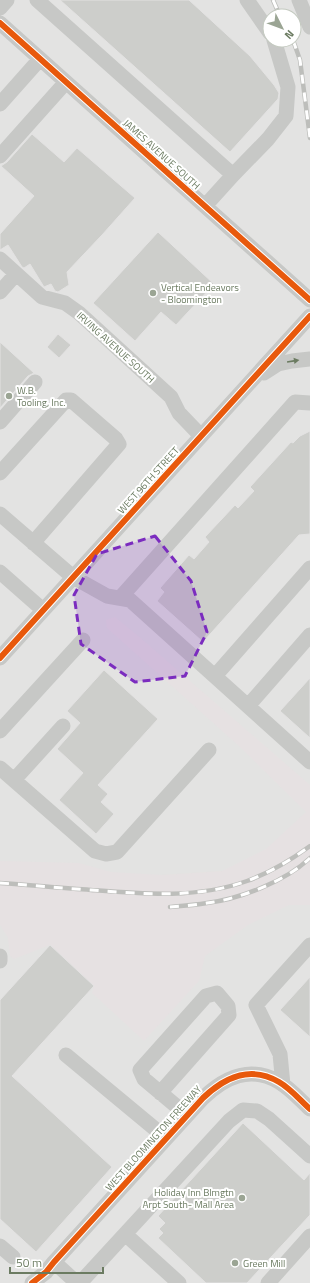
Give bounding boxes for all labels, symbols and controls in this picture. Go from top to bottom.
north arrow [262,8,302,48]
text: N [281,27,298,43]
street label: JAMES AVENUE SOUTH [120,116,203,193]
place label: Vertical Endeavors - Bloomington [161,280,239,307]
marker: Vertical Endeavors - Bloomington [148,288,158,298]
street label: IRVING AVENUE SOUTH [73,308,158,387]
one-way arrow [287,358,299,364]
place label: W.B. Tooling, Inc. [17,383,66,410]
marker: W.B. Tooling, Inc. [4,391,14,401]
street label: WEST 96TH STREET [114,443,183,517]
street label: WEST BLOOMINGTON FREEWAY [102,1082,205,1194]
place label: Holiday Inn Blmgtn Arpt South- Mall Area [143,1185,234,1212]
marker: Holiday Inn Blmgtn Arpt South- Mall Area [237,1193,247,1203]
scale bar [10,1249,103,1275]
text: 50 m [16,1253,42,1272]
place label: Green Mill [243,1256,285,1271]
marker: Green Mill [230,1258,240,1268]

